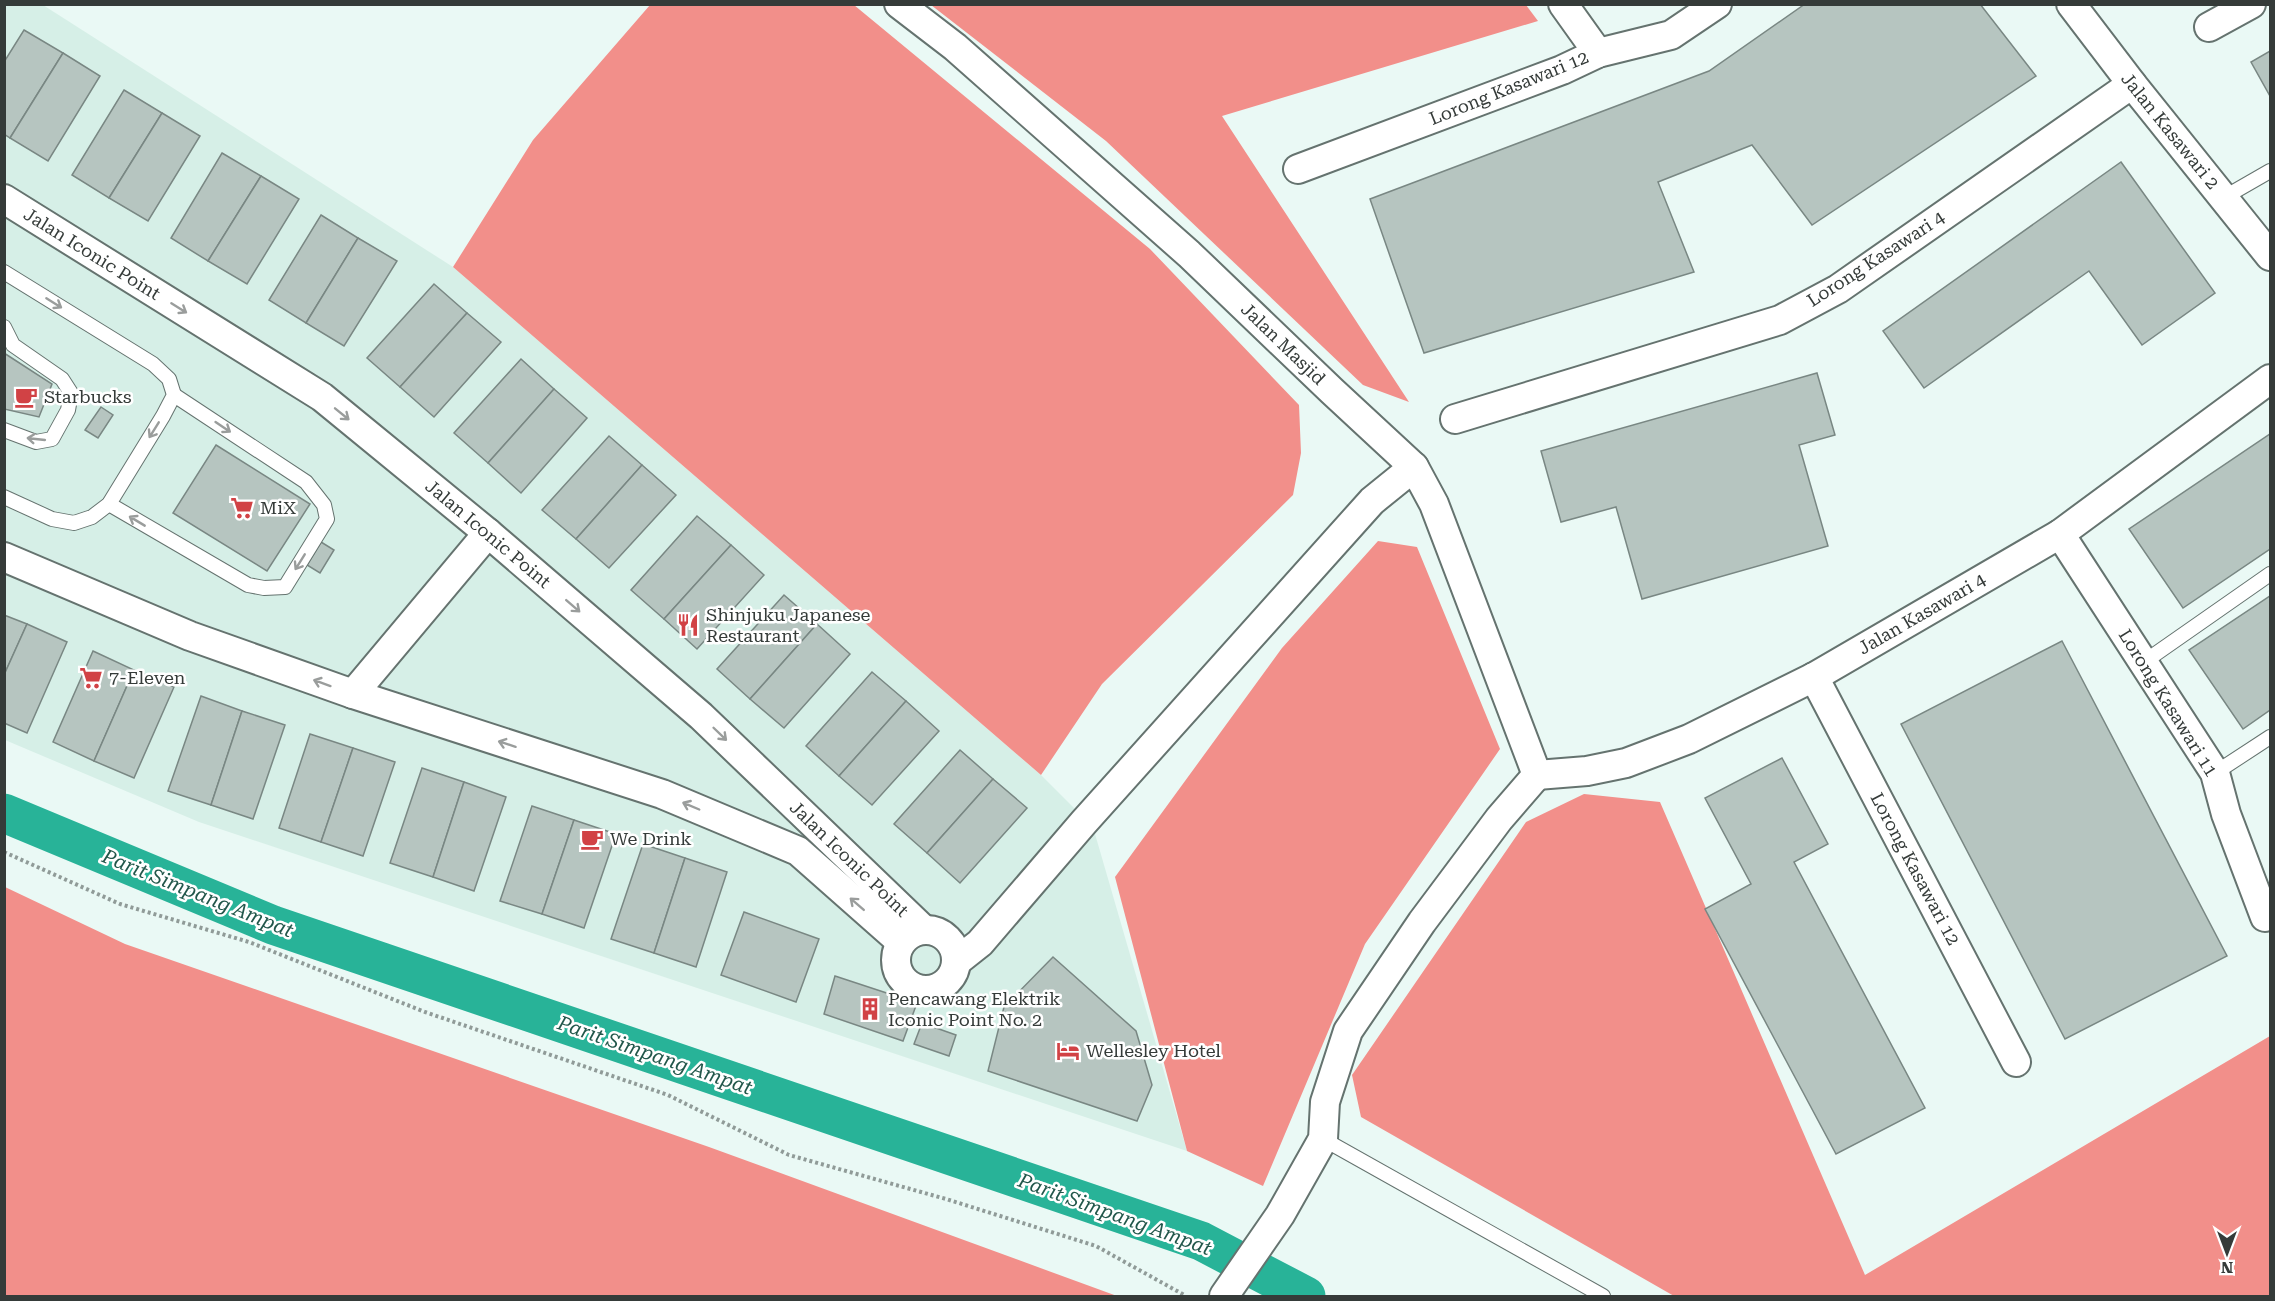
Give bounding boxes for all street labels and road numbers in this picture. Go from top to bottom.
street label: Lorong Kasawari 12 [1426,46,1591,129]
street label: Jalan Kasawari 2 [2117,68,2224,193]
street label: Jalan Iconic Point [20,203,165,304]
street label: Lorong Kasawari 4 [1803,206,1948,311]
street label: Jalan Masjid [1237,298,1330,389]
street label: Jalan Iconic Point [421,475,555,592]
street label: Jalan Kasawari 4 [1854,569,1989,659]
street label: Lorong Kasawari 11 [2115,625,2222,780]
street label: Lorong Kasawari 12 [1866,789,1965,949]
street label: Jalan Iconic Point [786,797,913,921]

